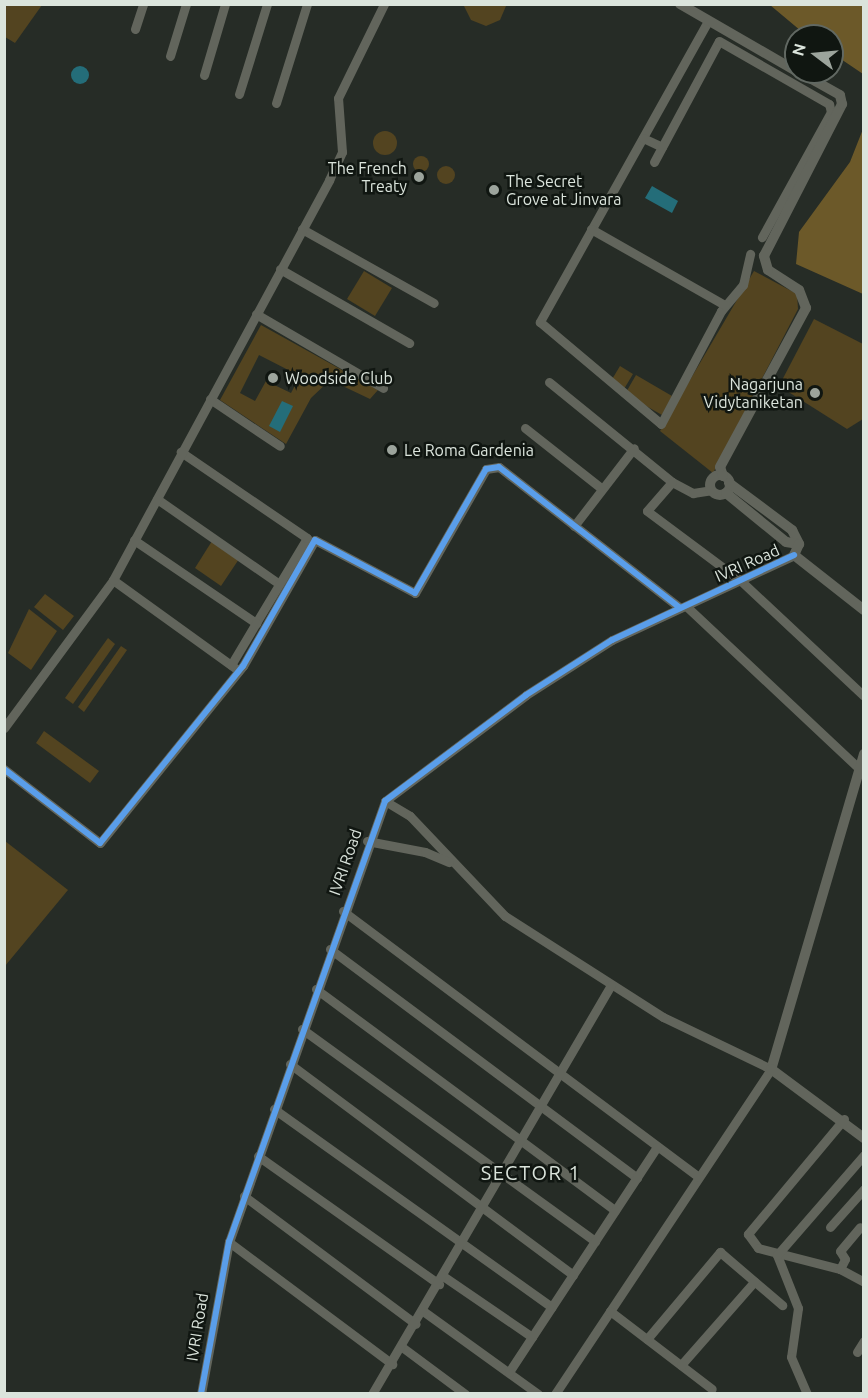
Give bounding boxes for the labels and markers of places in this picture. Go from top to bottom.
place label: The French Treaty [328,158,407,196]
marker: The French Treaty [412,170,426,184]
place label: The Secret Grove at Jinvara [506,171,622,209]
marker: The Secret Grove at Jinvara [487,183,501,197]
place label: Woodside Club [285,368,393,388]
marker: Woodside Club [266,371,280,385]
place label: Nagarjuna Vidytaniketan [704,374,803,412]
marker: Nagarjuna Vidytaniketan [808,386,822,400]
place label: Le Roma Gardenia [404,440,534,460]
marker: Le Roma Gardenia [385,443,399,457]

